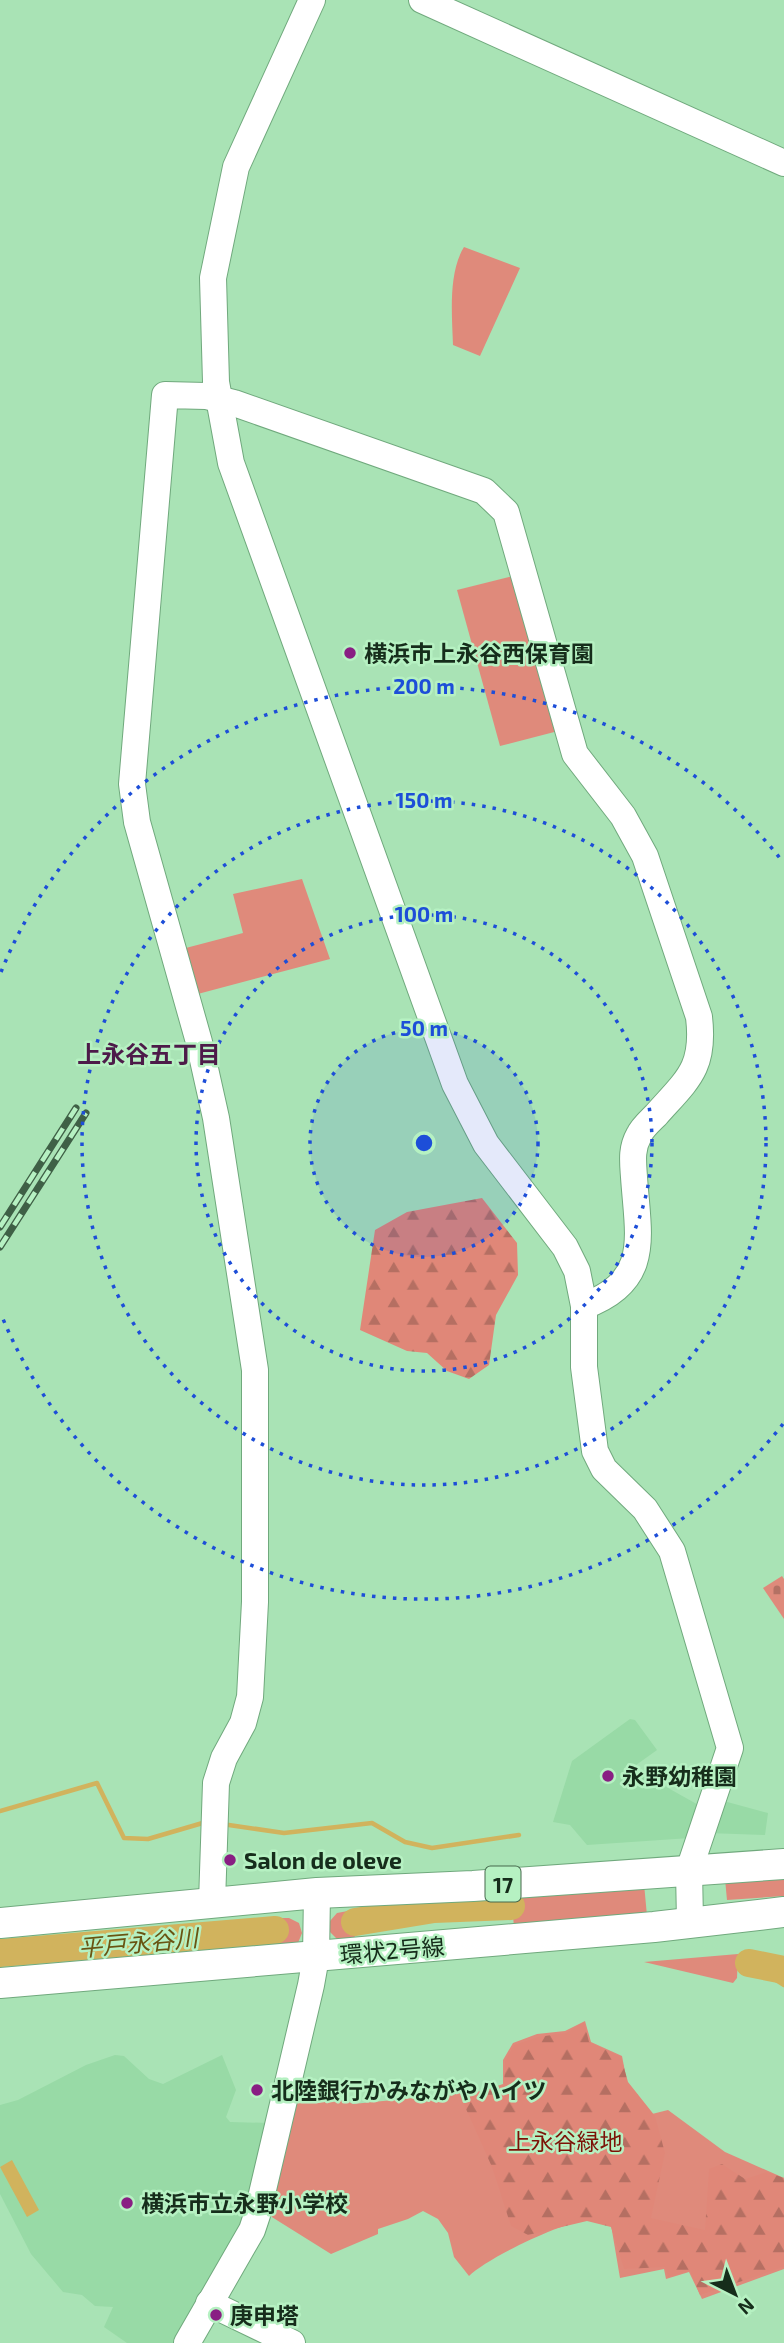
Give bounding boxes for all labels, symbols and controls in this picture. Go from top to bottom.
place label: 横浜市上永谷西保育園 [364,639,594,667]
marker: 横浜市上永谷西保育園 [342,645,358,661]
text: 200 m [393,673,455,698]
text: 150 m [396,787,452,812]
text: 100 m [395,901,453,926]
text: 50 m [400,1015,448,1040]
district label: 上永谷五丁目 [77,1039,221,1068]
centre of rings [412,1131,436,1155]
place label: 永野幼稚園 [622,1762,737,1790]
marker: 永野幼稚園 [600,1768,616,1784]
place label: Salon de oleve [244,1846,402,1874]
marker: Salon de oleve [222,1852,238,1868]
road number: 17 [486,1867,520,1902]
water label: 平戸永谷川 [77,1922,202,1962]
street label: 環状2号線 [339,1931,445,1969]
place label: 北陸銀行かみながやハイツ [271,2076,547,2104]
marker: 北陸銀行かみながやハイツ [249,2082,265,2098]
park label: 上永谷緑地 [508,2127,623,2155]
place label: 横浜市立永野小学校 [141,2189,348,2217]
marker: 横浜市立永野小学校 [119,2195,135,2211]
north arrow [700,2259,770,2329]
text: N [734,2294,760,2320]
place label: 庚申塔 [230,2301,299,2329]
marker: 庚申塔 [208,2307,224,2323]

